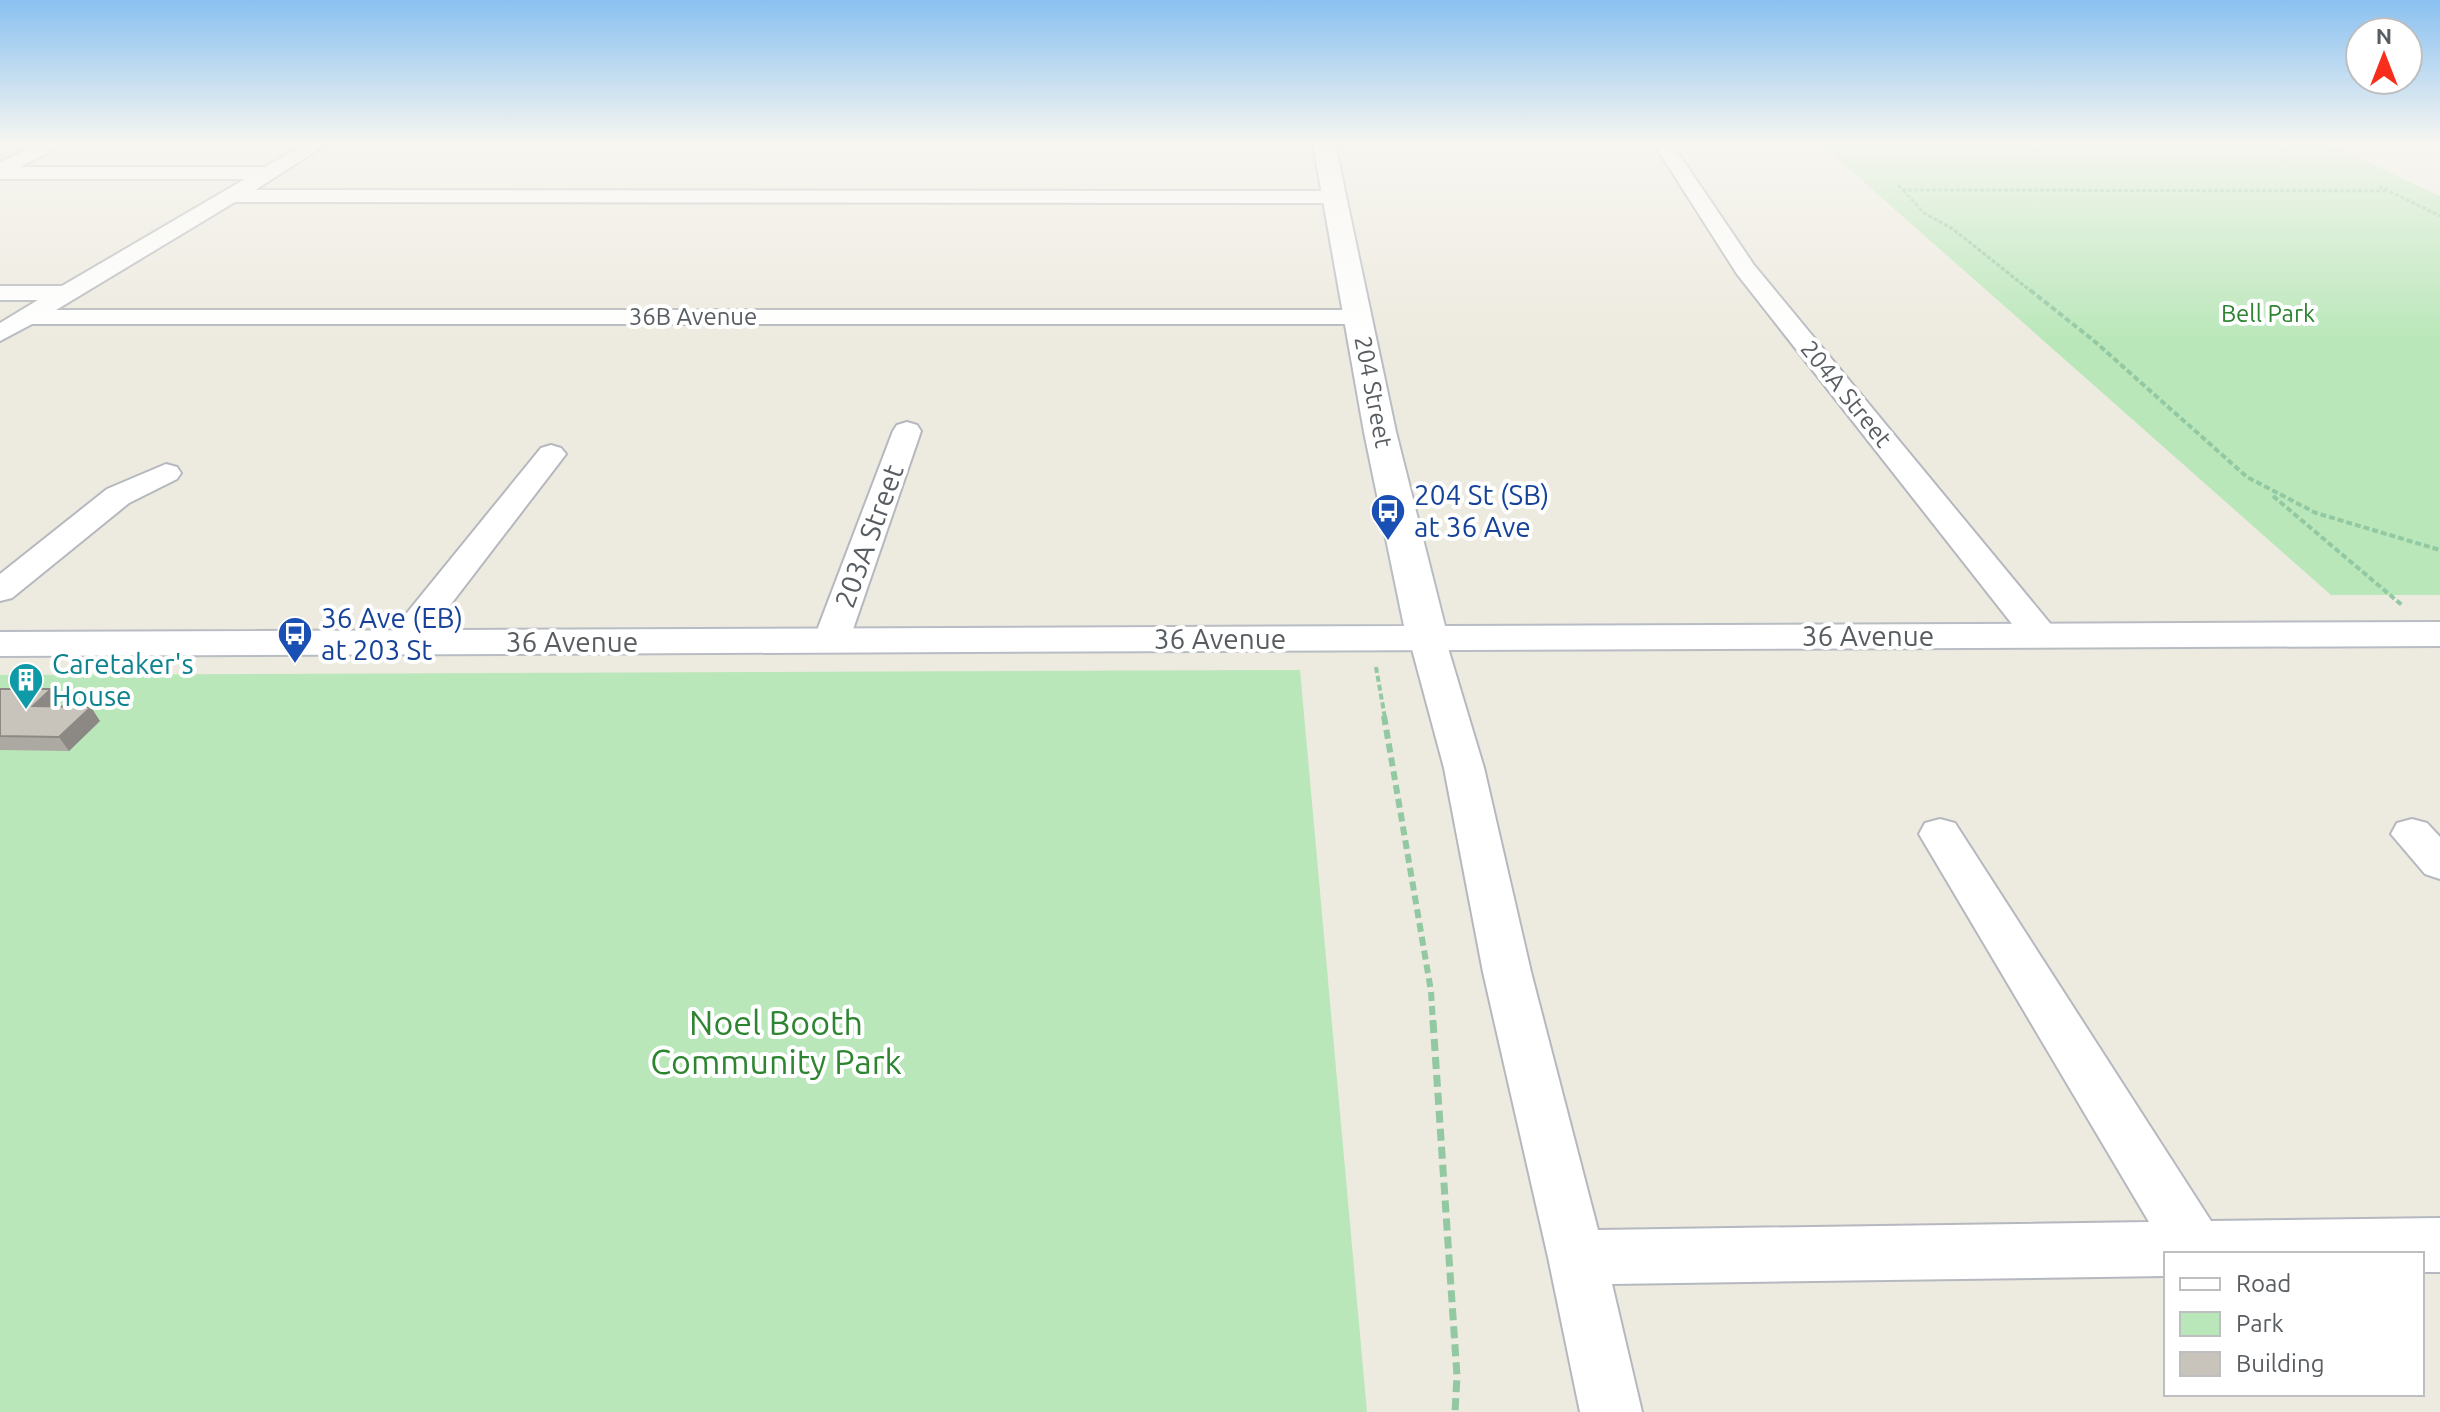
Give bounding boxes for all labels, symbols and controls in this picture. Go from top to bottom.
north arrow [2344,16,2424,96]
text: N [2376,23,2392,48]
park label: Bell Park [2221,300,2315,327]
street label: 36B Avenue [629,303,757,330]
street label: 204 Street [1349,334,1398,451]
street label: 204A Street [1795,335,1898,453]
street label: 203A Street [828,460,909,612]
place label: 204 St (SB) at 36 Ave [1414,479,1549,542]
bus stop icon: 204 St (SB) at 36 Ave [1369,492,1407,542]
place label: 36 Ave (EB) at 203 St [321,602,463,665]
bus stop icon: 36 Ave (EB) at 203 St [276,615,314,665]
street label: 36 Avenue [1802,620,1934,651]
street label: 36 Avenue [1154,623,1286,654]
street label: 36 Avenue [506,626,638,657]
place label: Caretaker's House [52,648,194,711]
building icon: Caretaker's House [7,661,45,711]
park label: Noel Booth Community Park [650,1003,902,1080]
legend [2164,1252,2424,1396]
text: Road [2236,1270,2291,1297]
text: Park [2236,1310,2284,1337]
text: Building [2236,1350,2324,1377]

